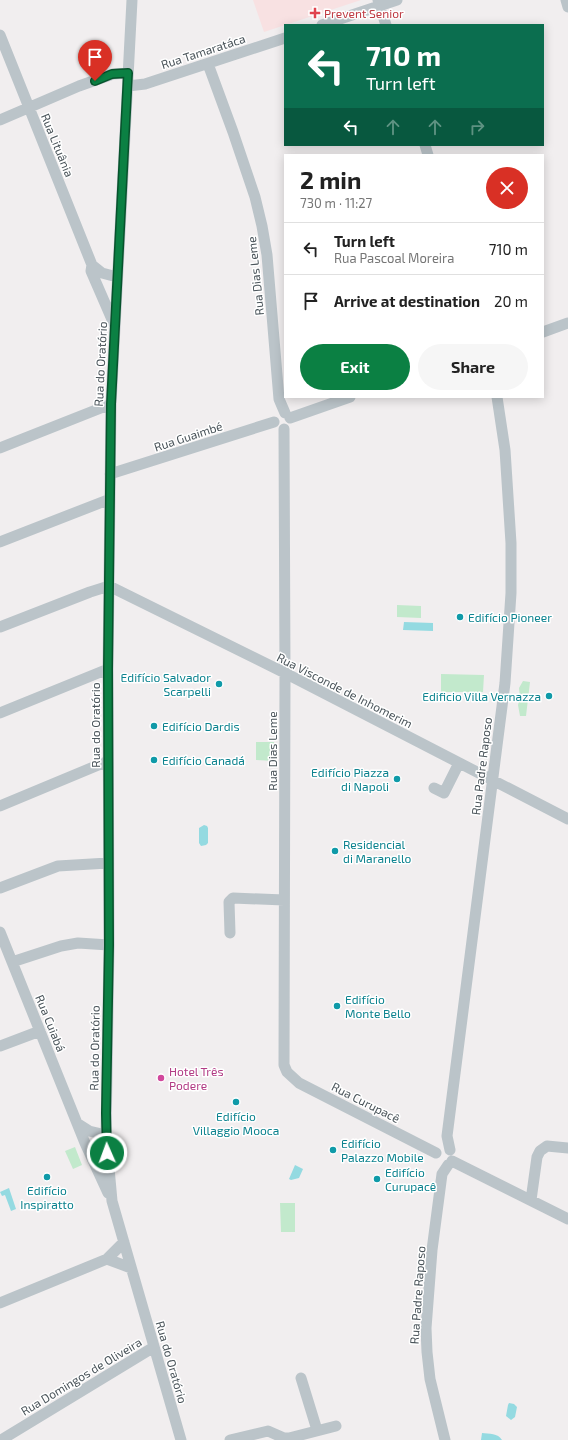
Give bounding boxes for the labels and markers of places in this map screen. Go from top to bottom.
place label: Prevent Senior [324,6,404,20]
marker: Prevent Senior [309,7,321,19]
pin [78,40,112,81]
place label: Edifício Pioneer [468,610,552,624]
marker: Edifício Pioneer [455,612,465,622]
place label: Edifício Salvador Scarpelli [121,670,211,698]
marker: Edifício Salvador Scarpelli [214,679,224,689]
place label: Edificio Villa Vernazza [422,689,541,703]
marker: Edificio Villa Vernazza [544,691,554,701]
place label: Edifício Dardis [162,719,240,733]
marker: Edifício Dardis [149,721,159,731]
place label: Edifício Canadá [162,753,245,767]
marker: Edifício Canadá [149,755,159,765]
place label: Edifício Piazza di Napoli [311,765,389,793]
marker: Edifício Piazza di Napoli [392,774,402,784]
place label: Residencial di Maranello [343,837,412,865]
marker: Residencial di Maranello [330,846,340,856]
place label: Edifício Monte Bello [345,992,411,1020]
marker: Edifício Monte Bello [332,1001,342,1011]
place label: Hotel Três Podere [169,1064,224,1092]
marker: Hotel Três Podere [156,1073,166,1083]
marker: Edifício Villaggio Mooca [231,1097,241,1107]
place label: Edifício Villaggio Mooca [193,1109,279,1137]
place label: Edifício Palazzo Mobile [341,1136,424,1164]
marker: Edifício Palazzo Mobile [328,1145,338,1155]
place label: Edifício Curupacê [385,1165,436,1193]
marker: Edifício Inspiratto [42,1172,52,1182]
marker: Edifício Curupacê [372,1174,382,1184]
place label: Edifício Inspiratto [20,1183,74,1211]

